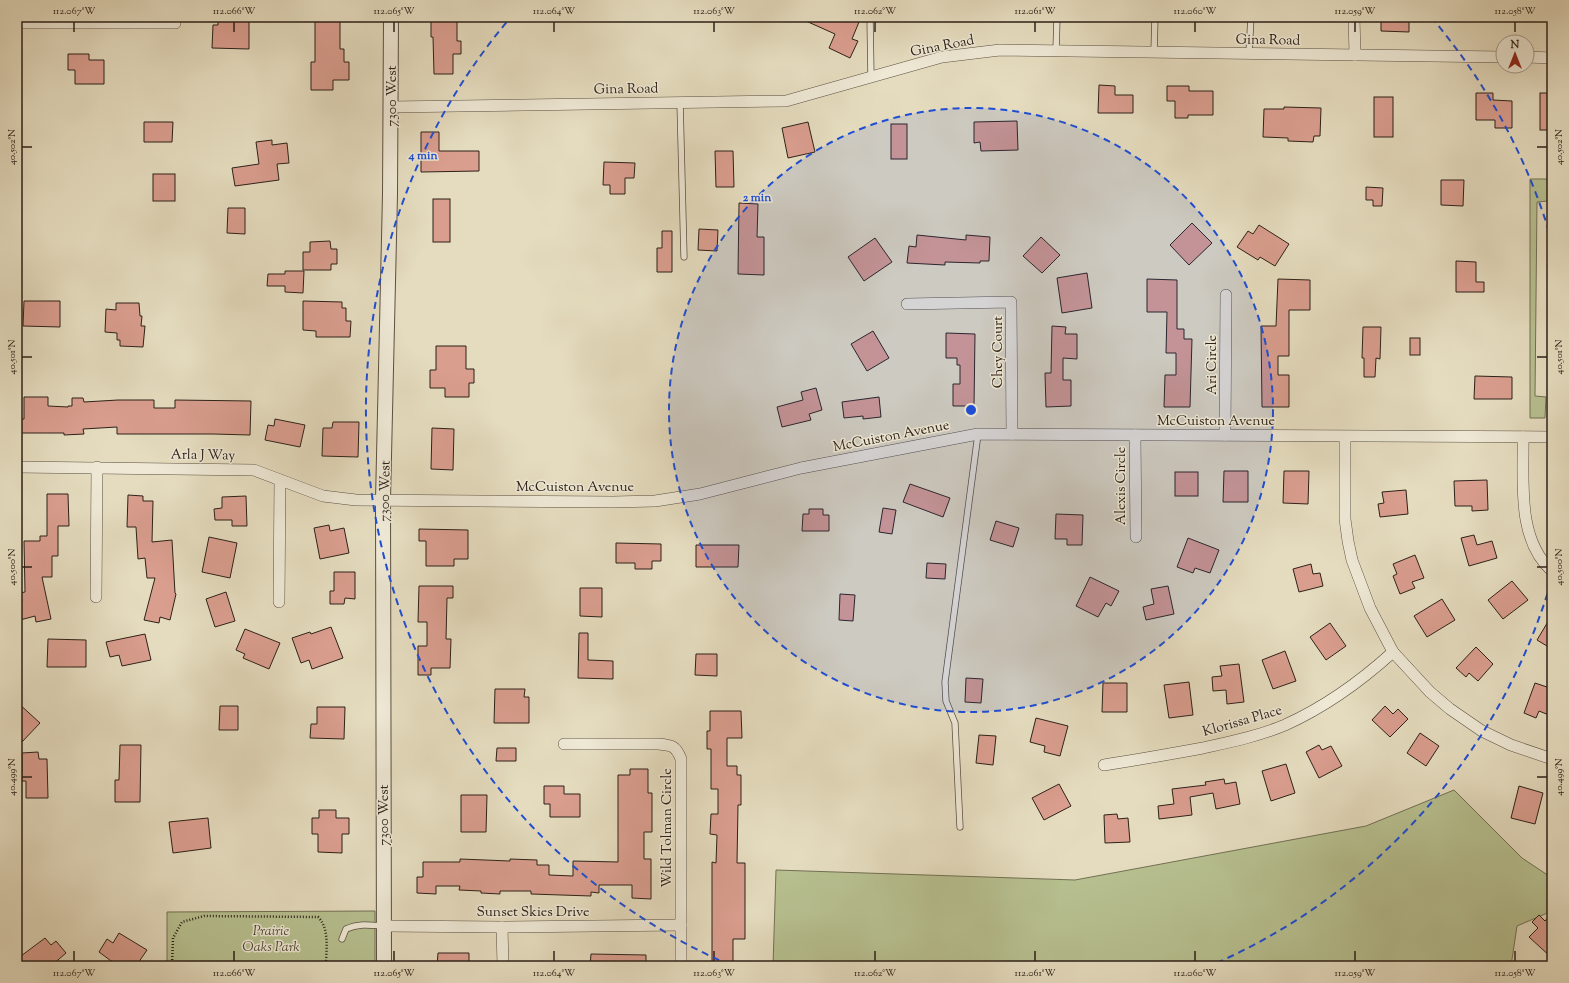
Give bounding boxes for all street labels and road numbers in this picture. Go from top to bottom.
street label: Gina Road [1235,30,1301,52]
street label: Gina Road [909,31,976,63]
street label: 7300 West [383,65,403,127]
street label: Gina Road [594,79,659,101]
street label: Chey Court [989,316,1009,388]
street label: Ari Circle [1203,335,1223,395]
street label: McCuiston Avenue [1157,412,1275,432]
street label: McCuiston Avenue [832,416,951,458]
street label: Arla J Way [170,445,235,467]
street label: Alexis Circle [1112,447,1132,525]
street label: 7300 West [375,460,397,522]
street label: McCuiston Avenue [516,478,634,498]
street label: Klorissa Place [1200,701,1285,743]
street label: Wild Tolman Circle [658,768,678,888]
street label: 7300 West [375,784,395,846]
street label: Sunset Skies Drive [476,903,590,923]

